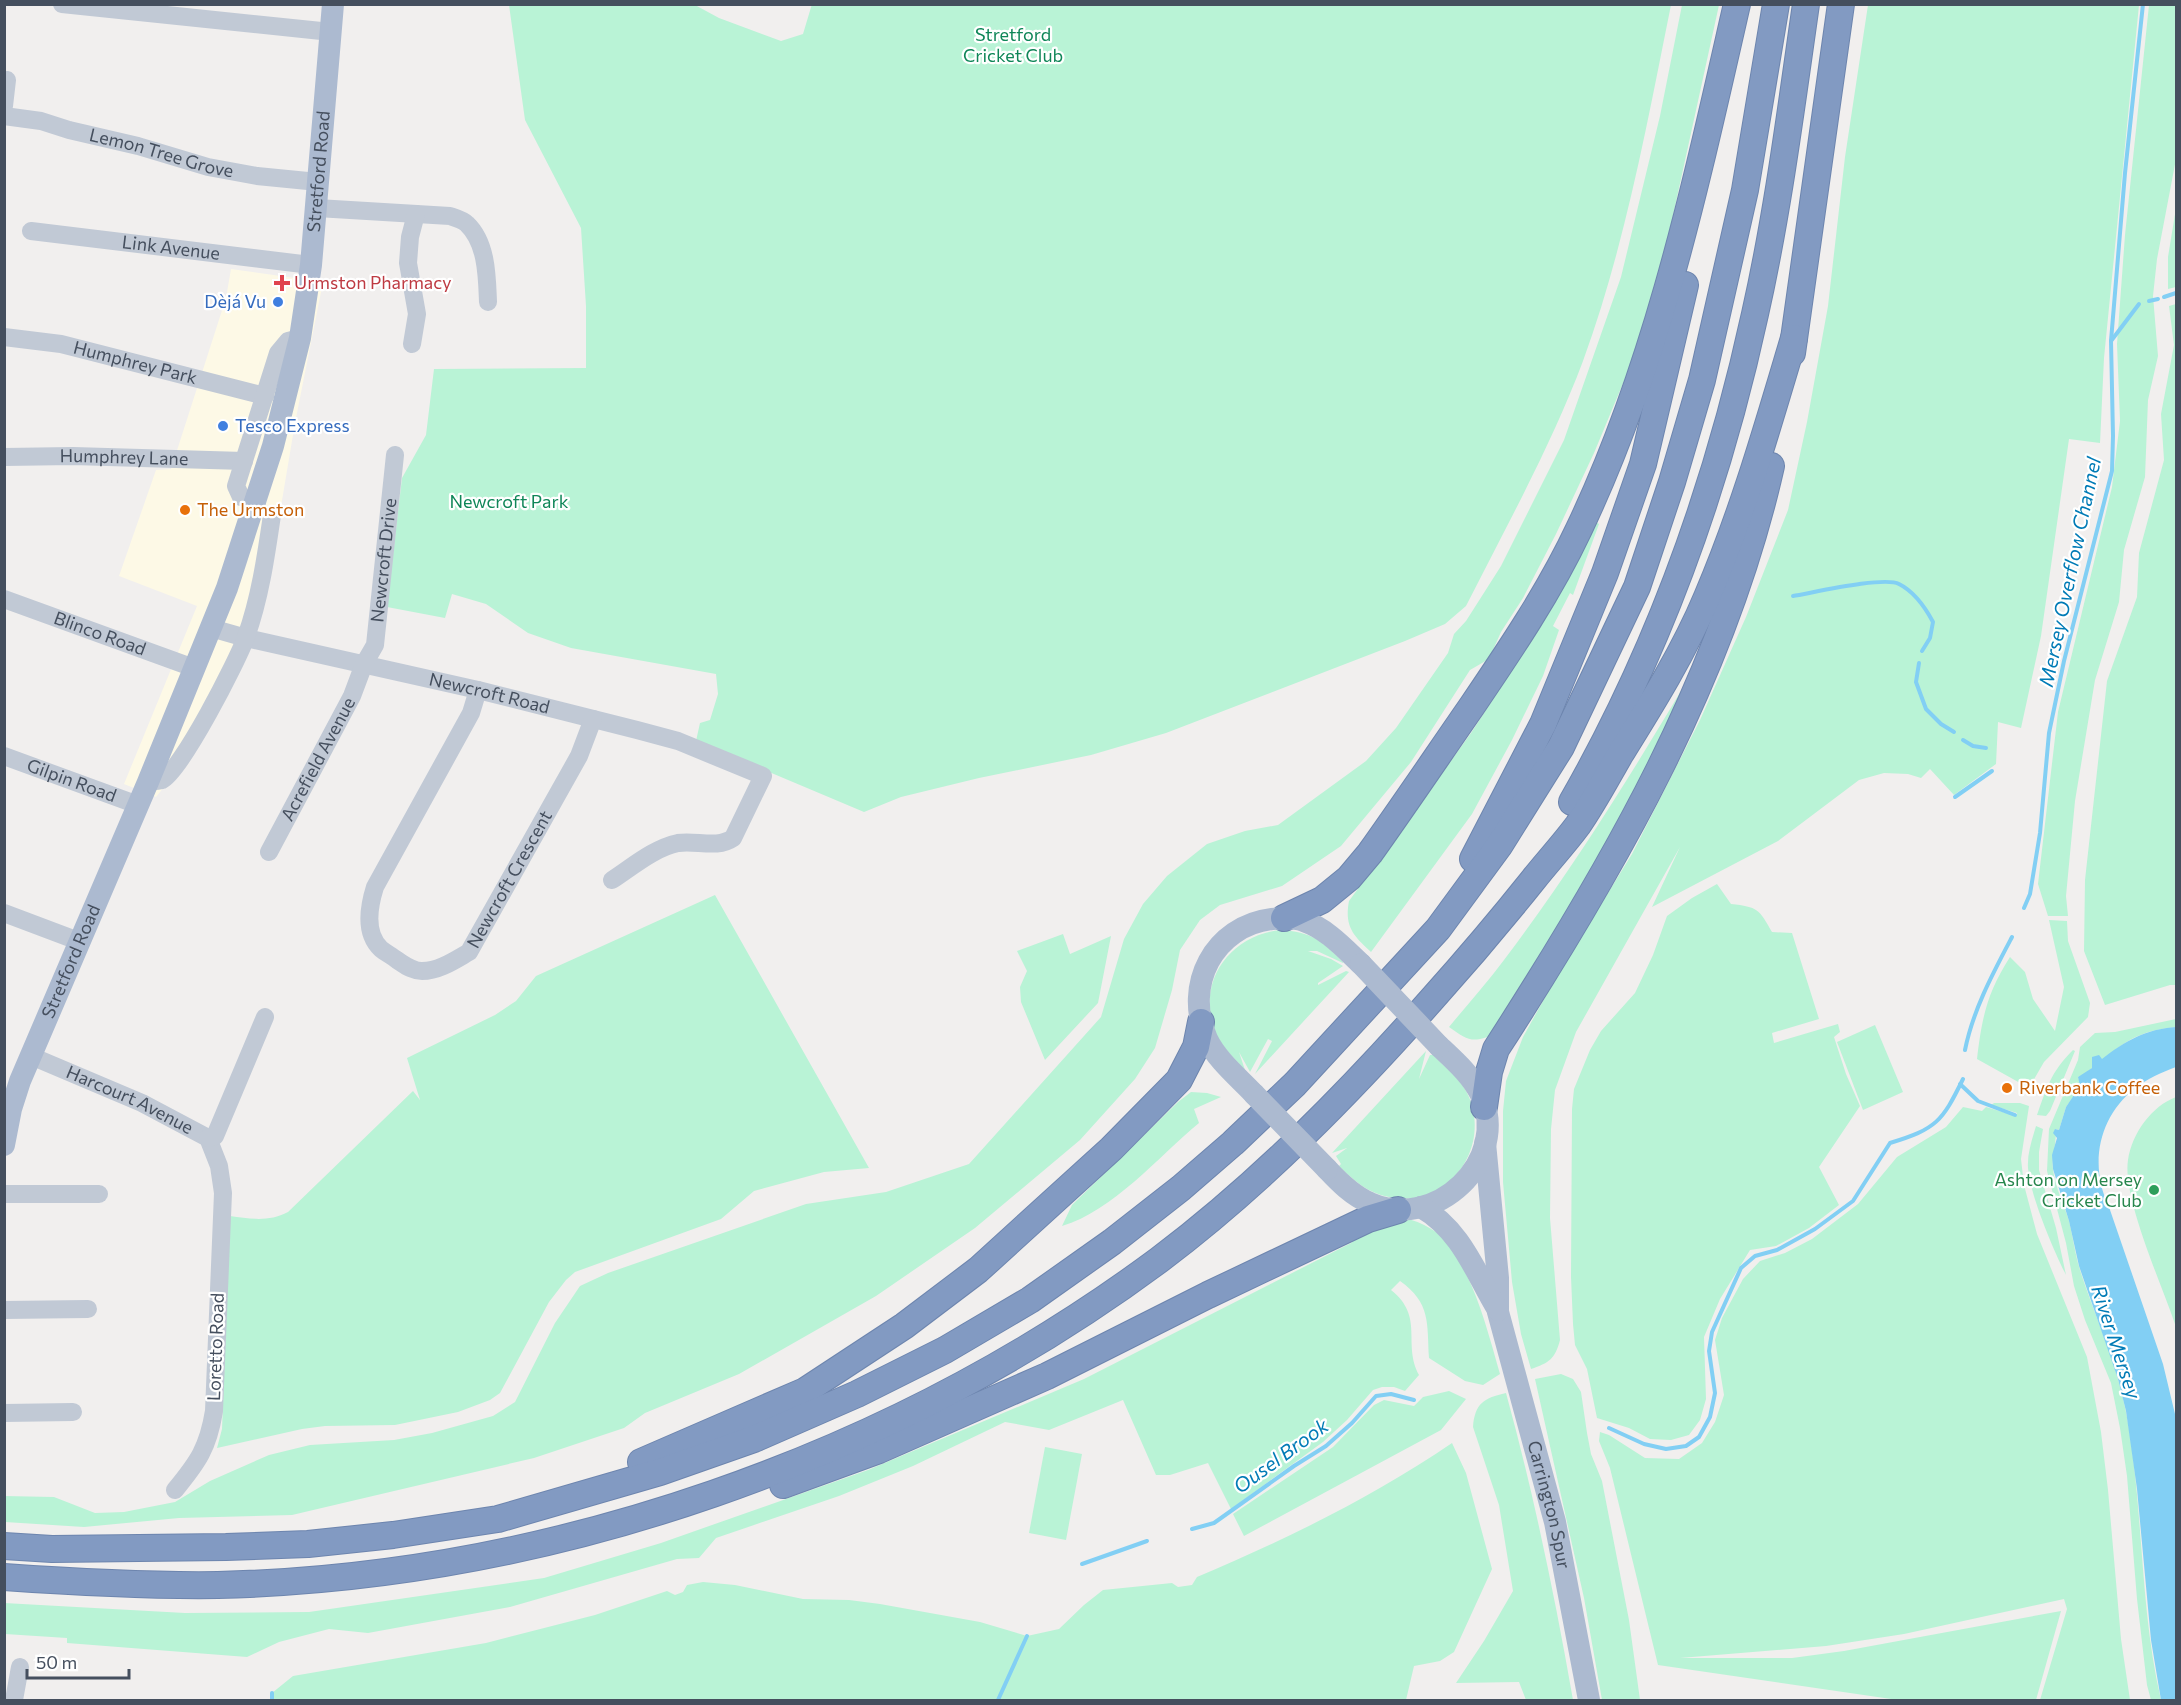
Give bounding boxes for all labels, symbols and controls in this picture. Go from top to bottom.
park label: Stretford Cricket Club [963,23,1063,66]
street label: Stretford Road [302,110,334,233]
street label: Lemon Tree Grove [87,123,235,181]
street label: Link Avenue [121,230,221,264]
place label: Urmston Pharmacy [294,271,452,293]
marker: Urmston Pharmacy [275,276,289,290]
place label: Dèjá Vu [204,290,266,312]
marker: Dèjá Vu [271,295,285,309]
street label: Humphrey Park [71,336,200,388]
place label: Tesco Express [235,414,350,436]
marker: Tesco Express [216,419,230,433]
street label: Humphrey Lane [59,444,189,469]
water label: Mersey Overflow Channel [2033,454,2105,689]
park label: Newcroft Park [450,490,569,512]
street label: Newcroft Drive [365,497,400,623]
place label: The Urmston [197,498,304,520]
marker: The Urmston [178,503,192,517]
street label: Blinco Road [51,606,149,660]
street label: Newcroft Road [427,667,552,718]
street label: Acrefield Avenue [276,693,359,824]
street label: Gilpin Road [24,753,120,806]
street label: Newcroft Crescent [461,806,556,952]
street label: Stretford Road [36,901,104,1021]
street label: Harcourt Avenue [63,1060,197,1138]
place label: Riverbank Coffee [2019,1076,2160,1098]
marker: Riverbank Coffee [2000,1081,2014,1095]
place label: Ashton on Mersey Cricket Club [1994,1168,2142,1211]
marker: Ashton on Mersey Cricket Club [2147,1183,2161,1197]
water label: River Mersey [2087,1282,2147,1402]
street label: Loretto Road [202,1293,228,1401]
water label: Ousel Brook [1228,1412,1333,1498]
street label: Carrington Spur [1523,1438,1576,1570]
scale bar [27,1642,129,1680]
text: 50 m [36,1651,77,1673]

